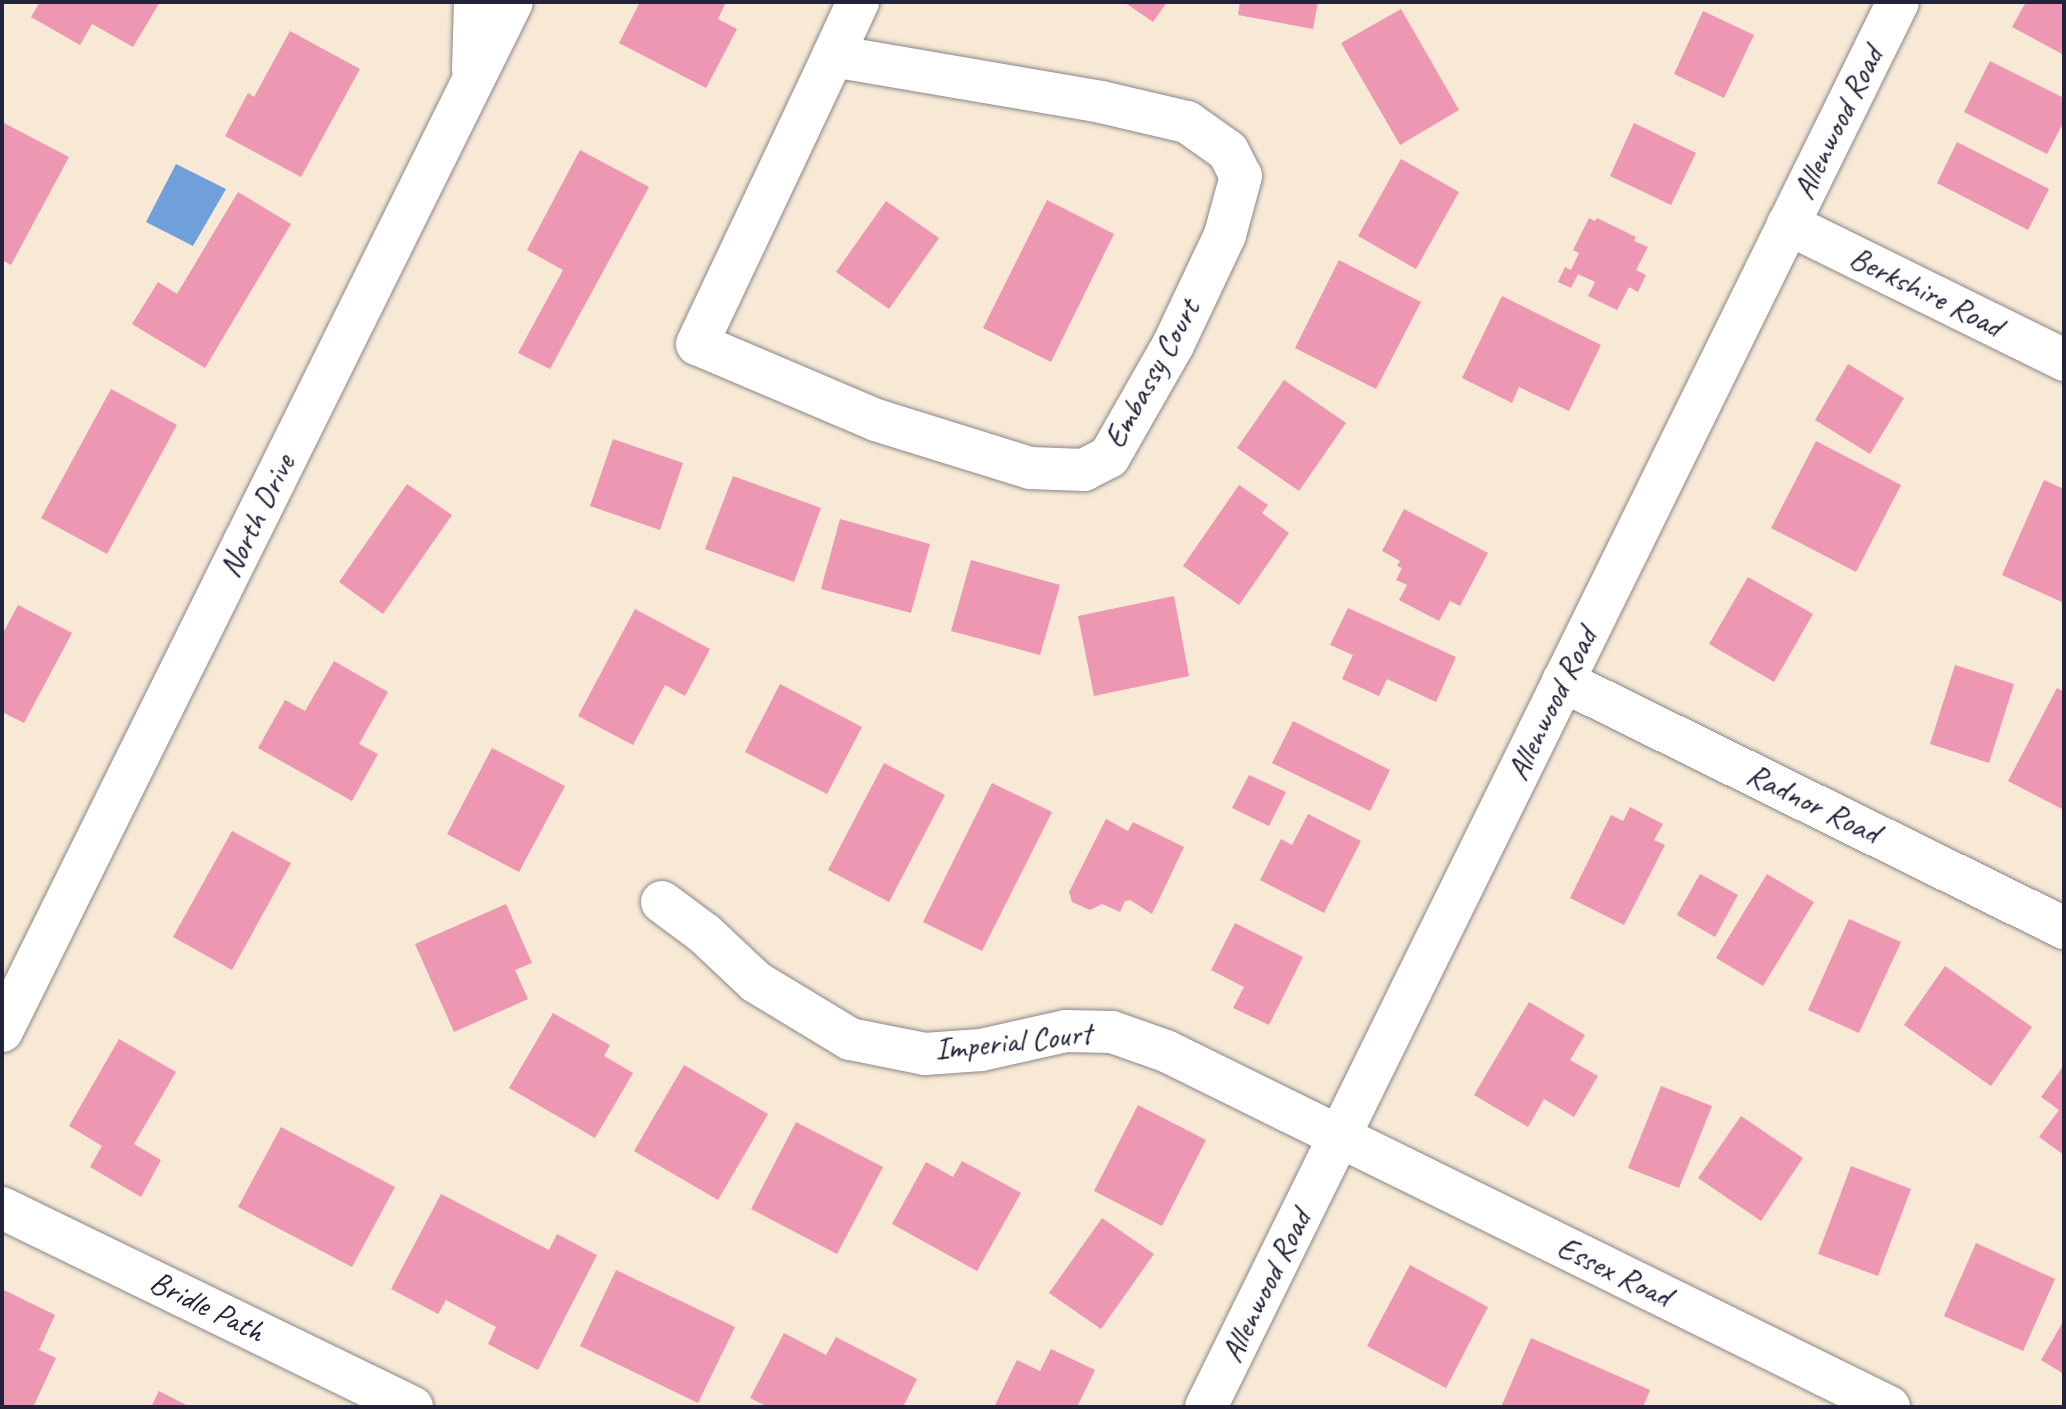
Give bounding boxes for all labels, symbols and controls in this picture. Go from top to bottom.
street label: Allenwood Road [1785,41,1891,205]
street label: Berkshire Road [1843,239,2009,345]
street label: Embassy Court [1096,293,1208,455]
street label: North Drive [211,448,303,584]
street label: Allenwood Road [1499,622,1605,786]
street label: Radnor Road [1741,756,1885,852]
street label: Imperial Court [933,1015,1093,1069]
street label: Allenwood Road [1213,1204,1319,1368]
street label: Essex Road [1551,1228,1677,1316]
street label: Bridle Path [143,1263,271,1351]

